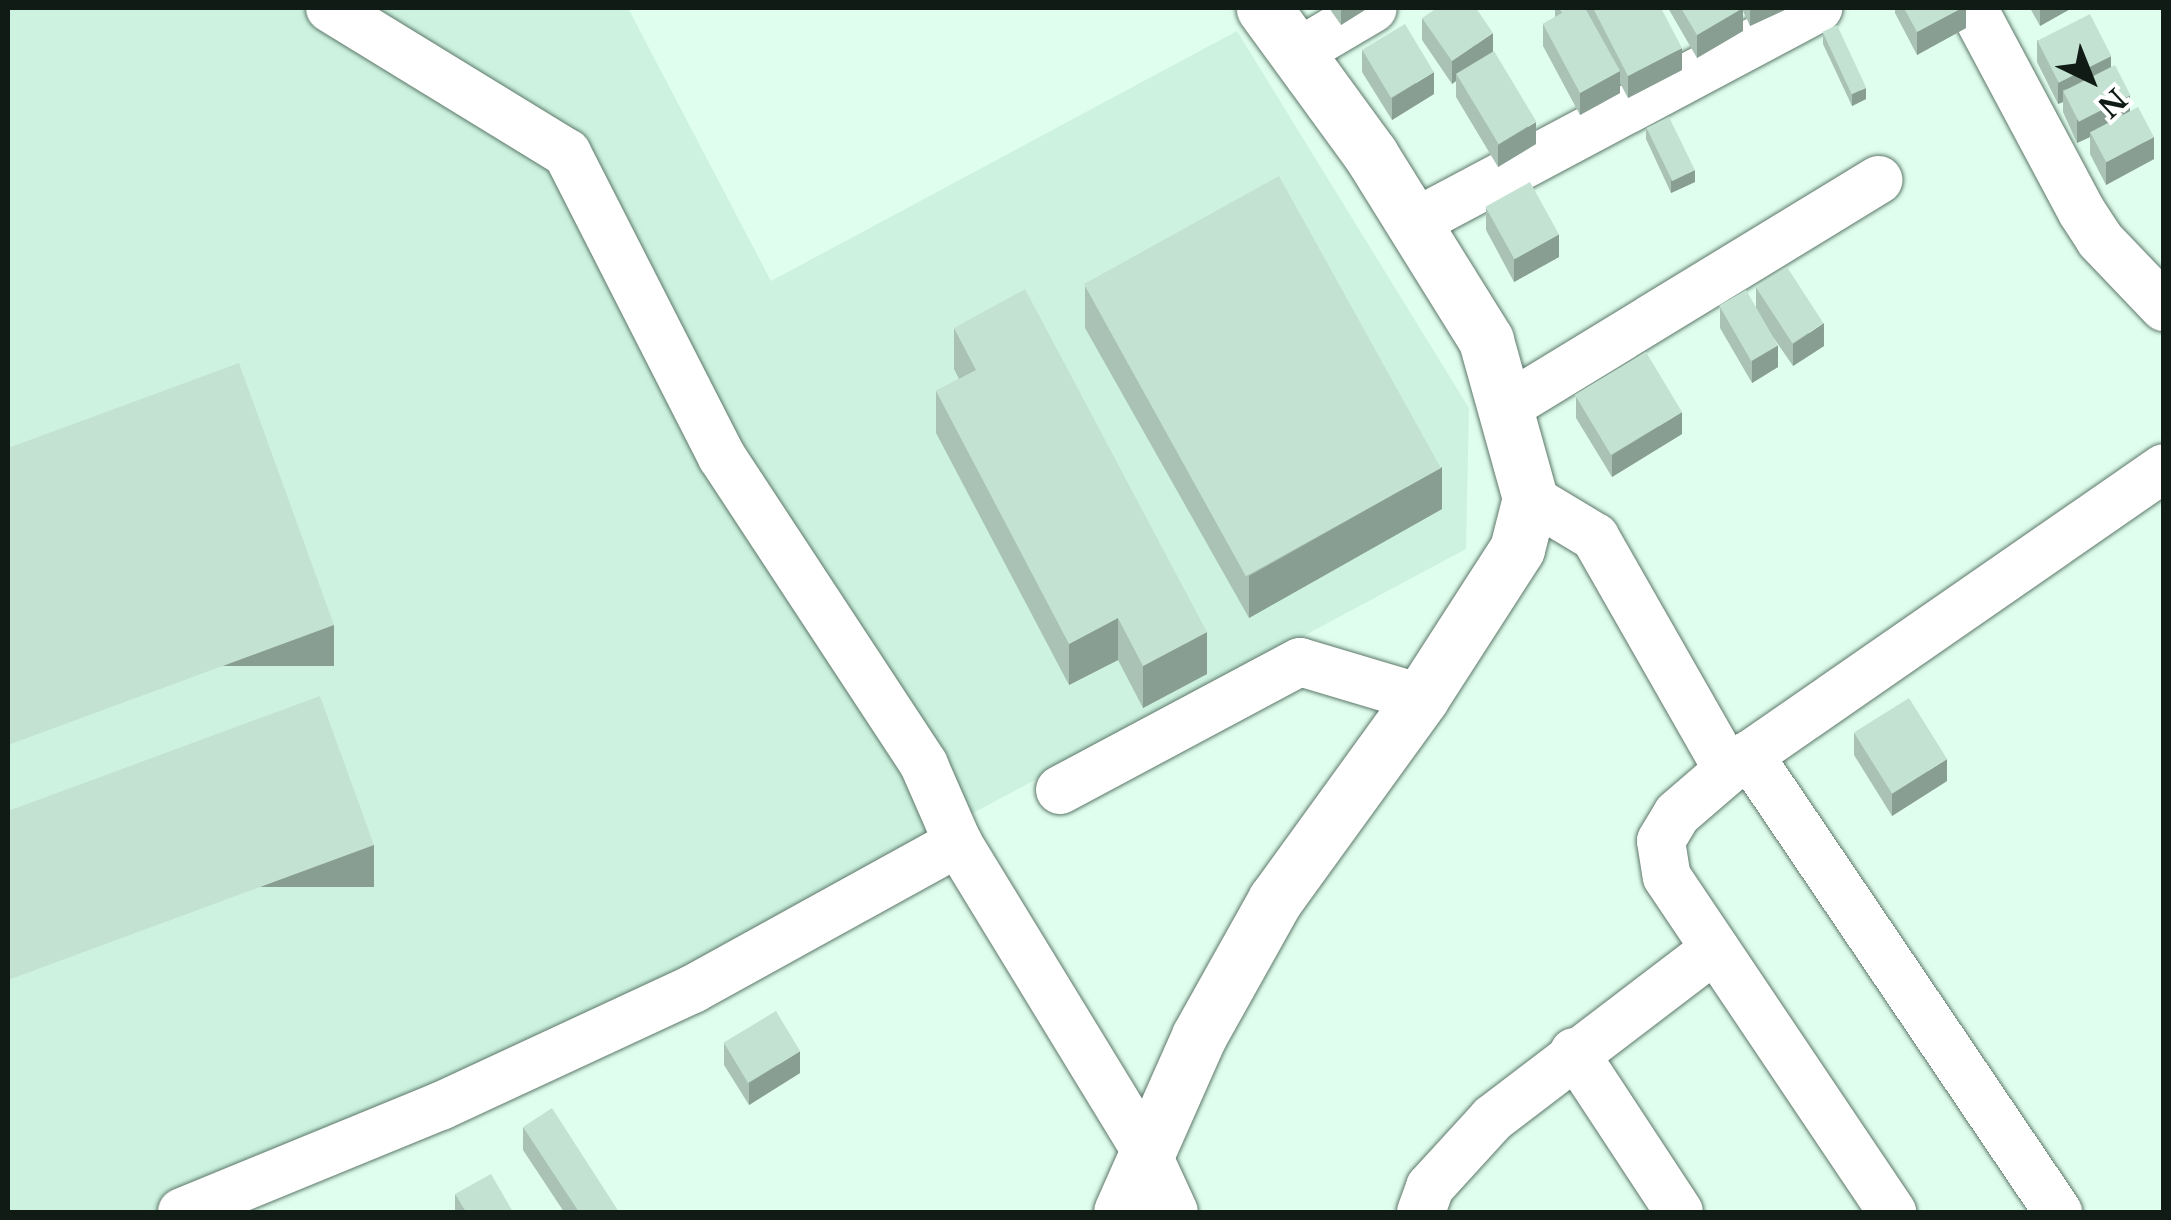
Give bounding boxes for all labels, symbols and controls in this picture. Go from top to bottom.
north arrow [2041,30,2141,130]
text: N [2090,81,2133,124]

